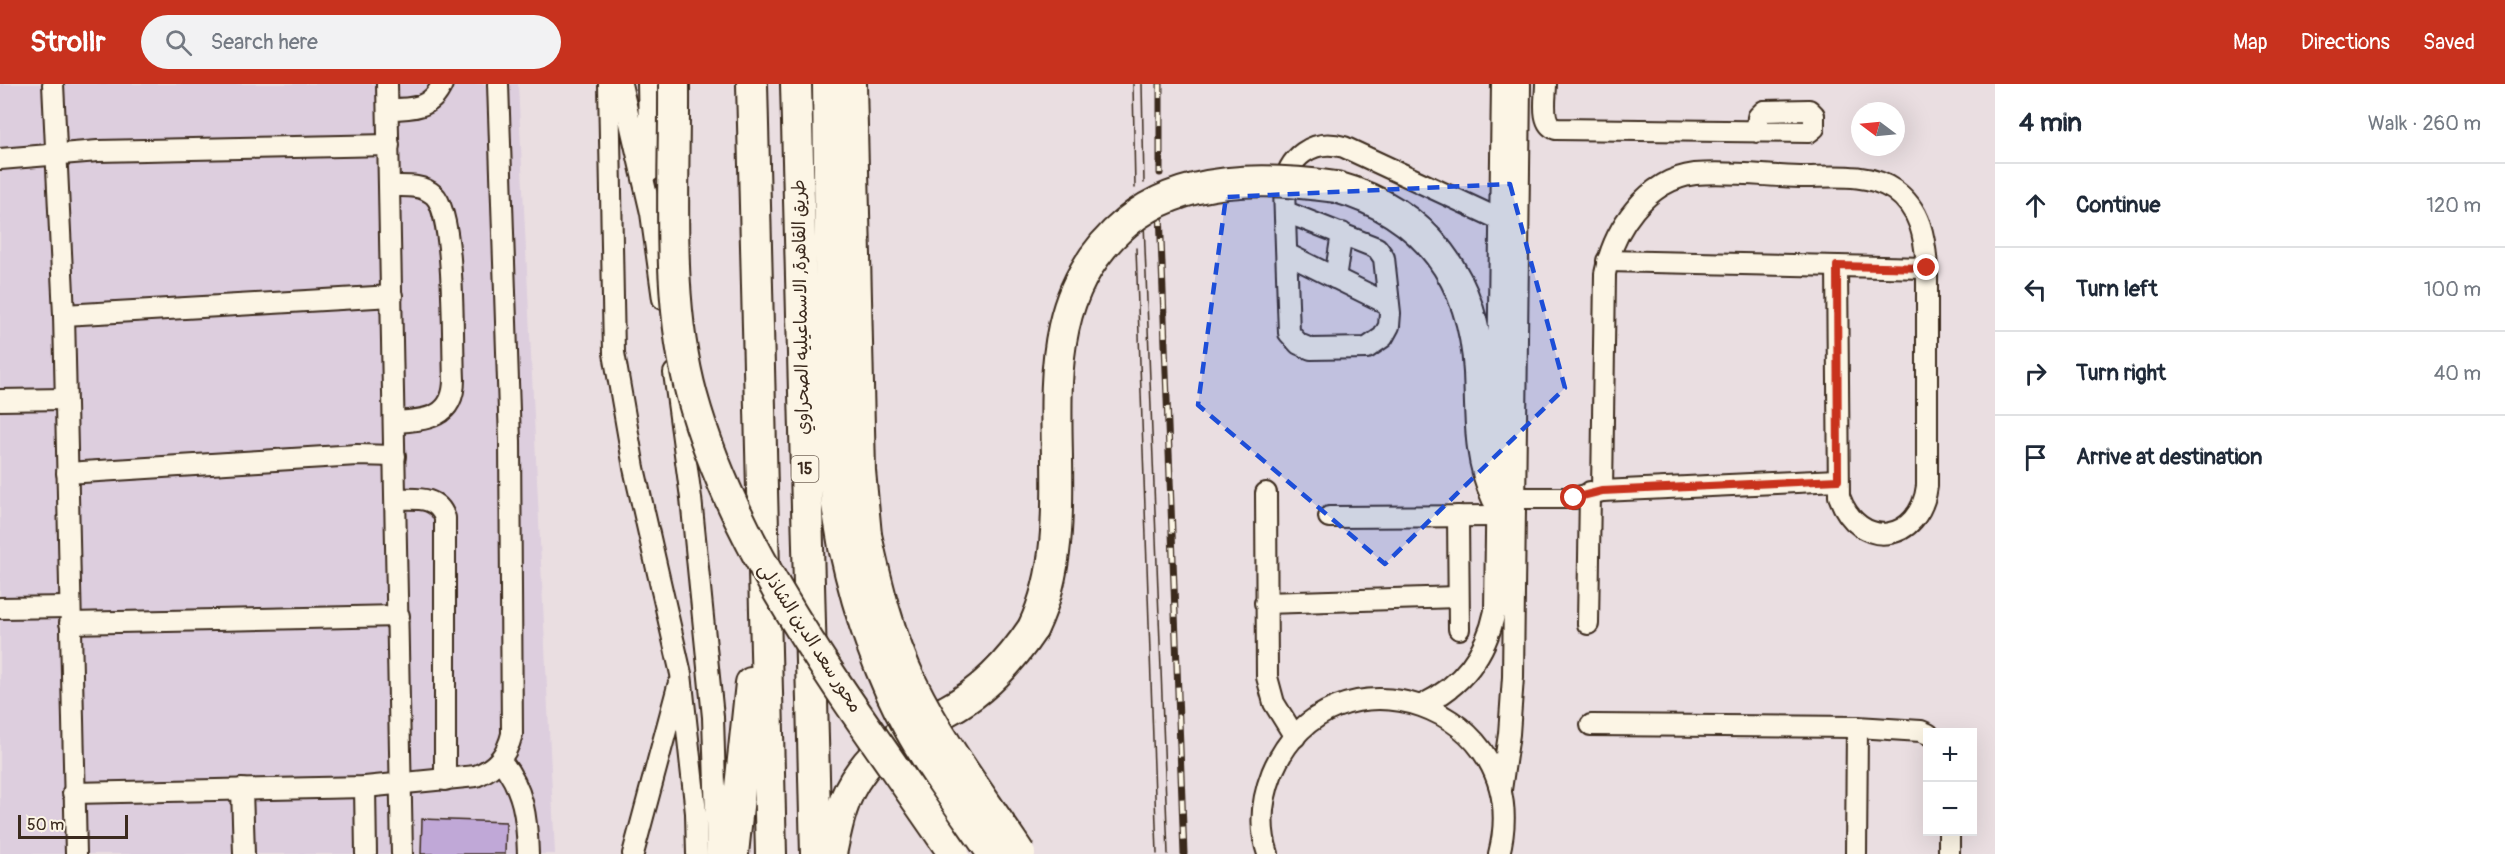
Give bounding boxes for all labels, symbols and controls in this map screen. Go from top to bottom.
search box [141,15,561,69]
text: Strollr [30,25,105,60]
icon: search [162,26,195,59]
text: Search here [210,28,318,56]
text: Map [2233,29,2268,56]
text: Directions [2301,29,2390,56]
text: Saved [2423,29,2475,56]
north arrow [1851,102,1905,156]
text: 4 min [2019,107,2082,139]
text: Walk · 260 m [2368,111,2481,136]
street label: طريق القاهرة, الاسماعيليه الصحراوي [787,179,816,435]
icon: ahead [2019,189,2052,222]
text: Continue [2076,191,2160,219]
text: 120 m [2426,193,2481,218]
route end [1913,254,1939,280]
icon: left [2019,273,2052,306]
text: Turn left [2076,275,2158,303]
text: 100 m [2424,277,2481,302]
icon: right [2019,357,2052,390]
text: Turn right [2076,359,2166,387]
text: 40 m [2434,361,2481,386]
icon: arrive [2019,441,2052,474]
text: Arrive at destination [2076,443,2262,471]
road number: 15 [792,456,818,482]
route start [1560,484,1586,510]
street label: محور سعد الدين الشاذلى [753,559,867,717]
map controls [1923,728,1977,836]
button: + [1923,728,1977,782]
button: − [1923,782,1977,836]
scale bar [18,812,128,840]
text: 50 m [27,815,64,835]

